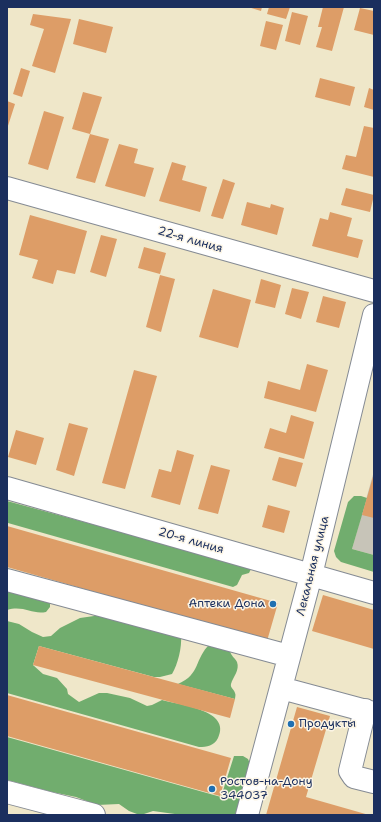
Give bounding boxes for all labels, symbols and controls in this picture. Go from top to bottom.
street label: 22-я линия [156,224,224,256]
street label: Лекальная улица [294,515,332,617]
street label: 20-я линия [156,525,226,557]
place label: Аптеки Дона [189,597,265,611]
marker: Аптеки Дона [268,599,278,609]
place label: Продукты [299,717,356,731]
marker: Продукты [286,719,296,729]
place label: Ростов-на-Дону 344037 [220,775,313,803]
marker: Ростов-на-Дону 344037 [207,784,217,794]

